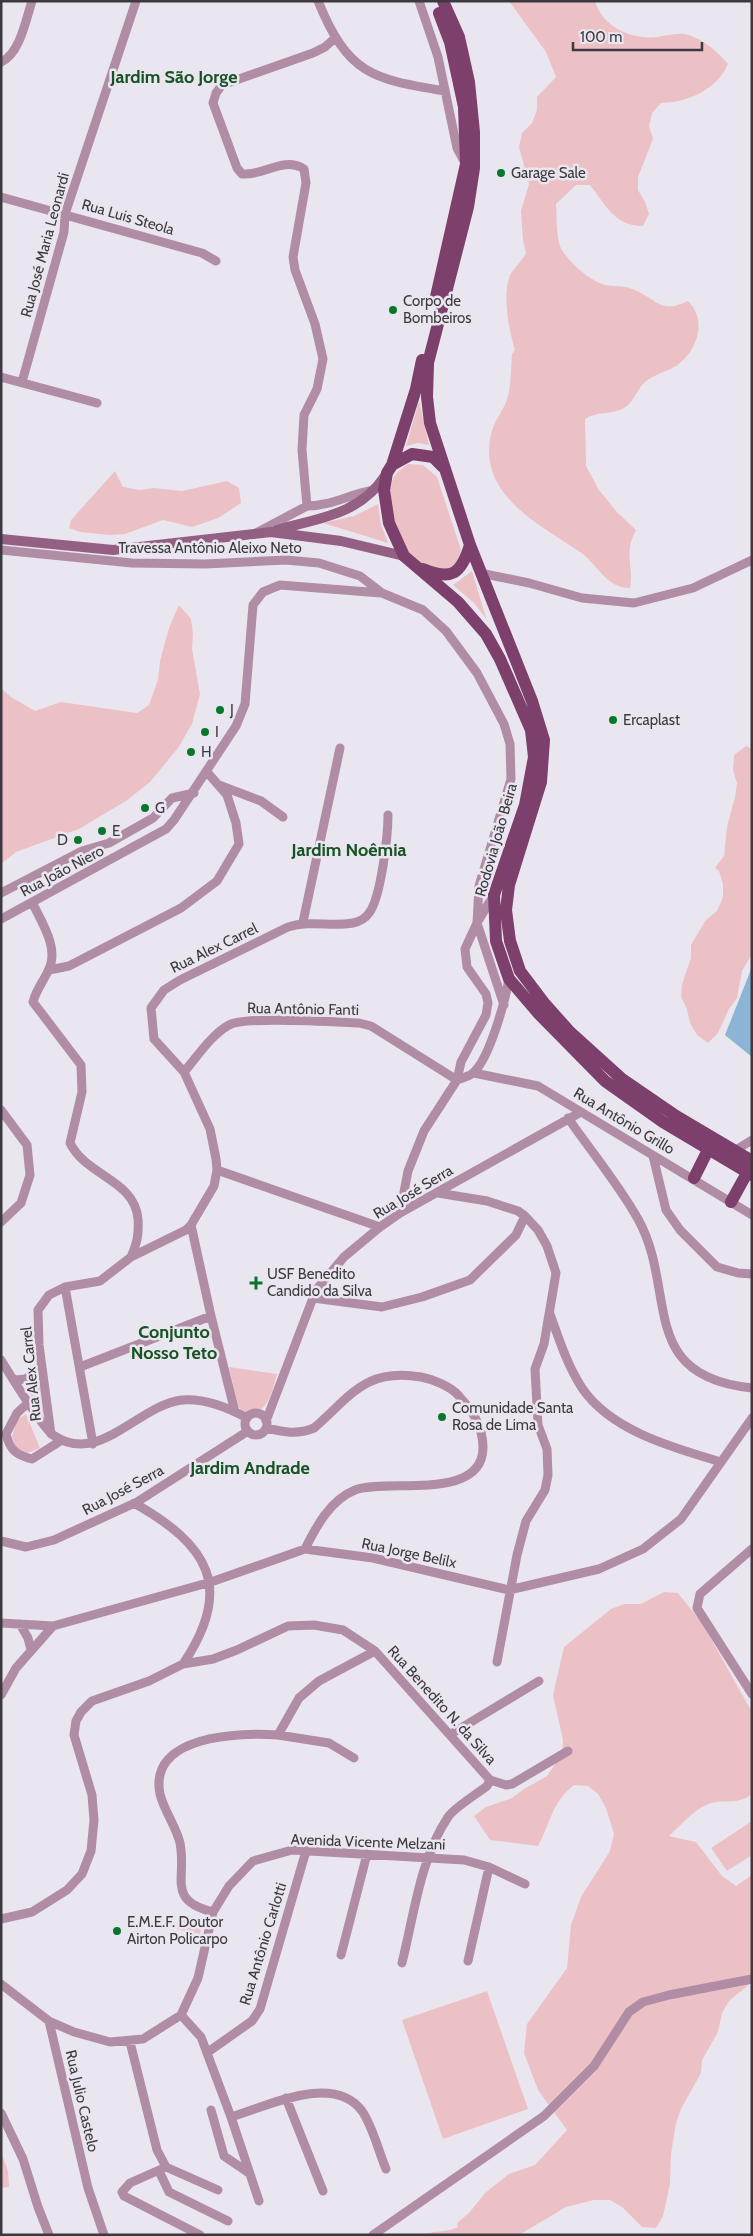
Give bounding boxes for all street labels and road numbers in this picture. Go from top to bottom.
street label: Rua José Maria Leonardi [17,171,73,319]
street label: Rua Luis Steola [80,195,177,239]
street label: Travessa Antônio Aleixo Neto [118,539,302,557]
street label: Rodovia João Beira [471,781,521,899]
street label: Rua João Niero [17,841,107,901]
street label: Rua Alex Carrel [167,919,261,977]
street label: Rua Antônio Fanti [247,999,359,1019]
street label: Rua Antônio Grillo [570,1084,678,1158]
street label: Rua José Serra [370,1161,457,1223]
street label: Rua Alex Carrel [17,1325,45,1422]
street label: Rua José Serra [79,1461,167,1519]
street label: Rua Jorge Belilx [360,1534,458,1572]
street label: Rua Benedito N. da Silva [384,1642,501,1769]
street label: Avenida Vicente Melzani [290,1830,446,1854]
street label: Rua Antônio Carlotti [236,1880,290,2008]
street label: Rua Julio Castelo [62,2048,102,2154]

